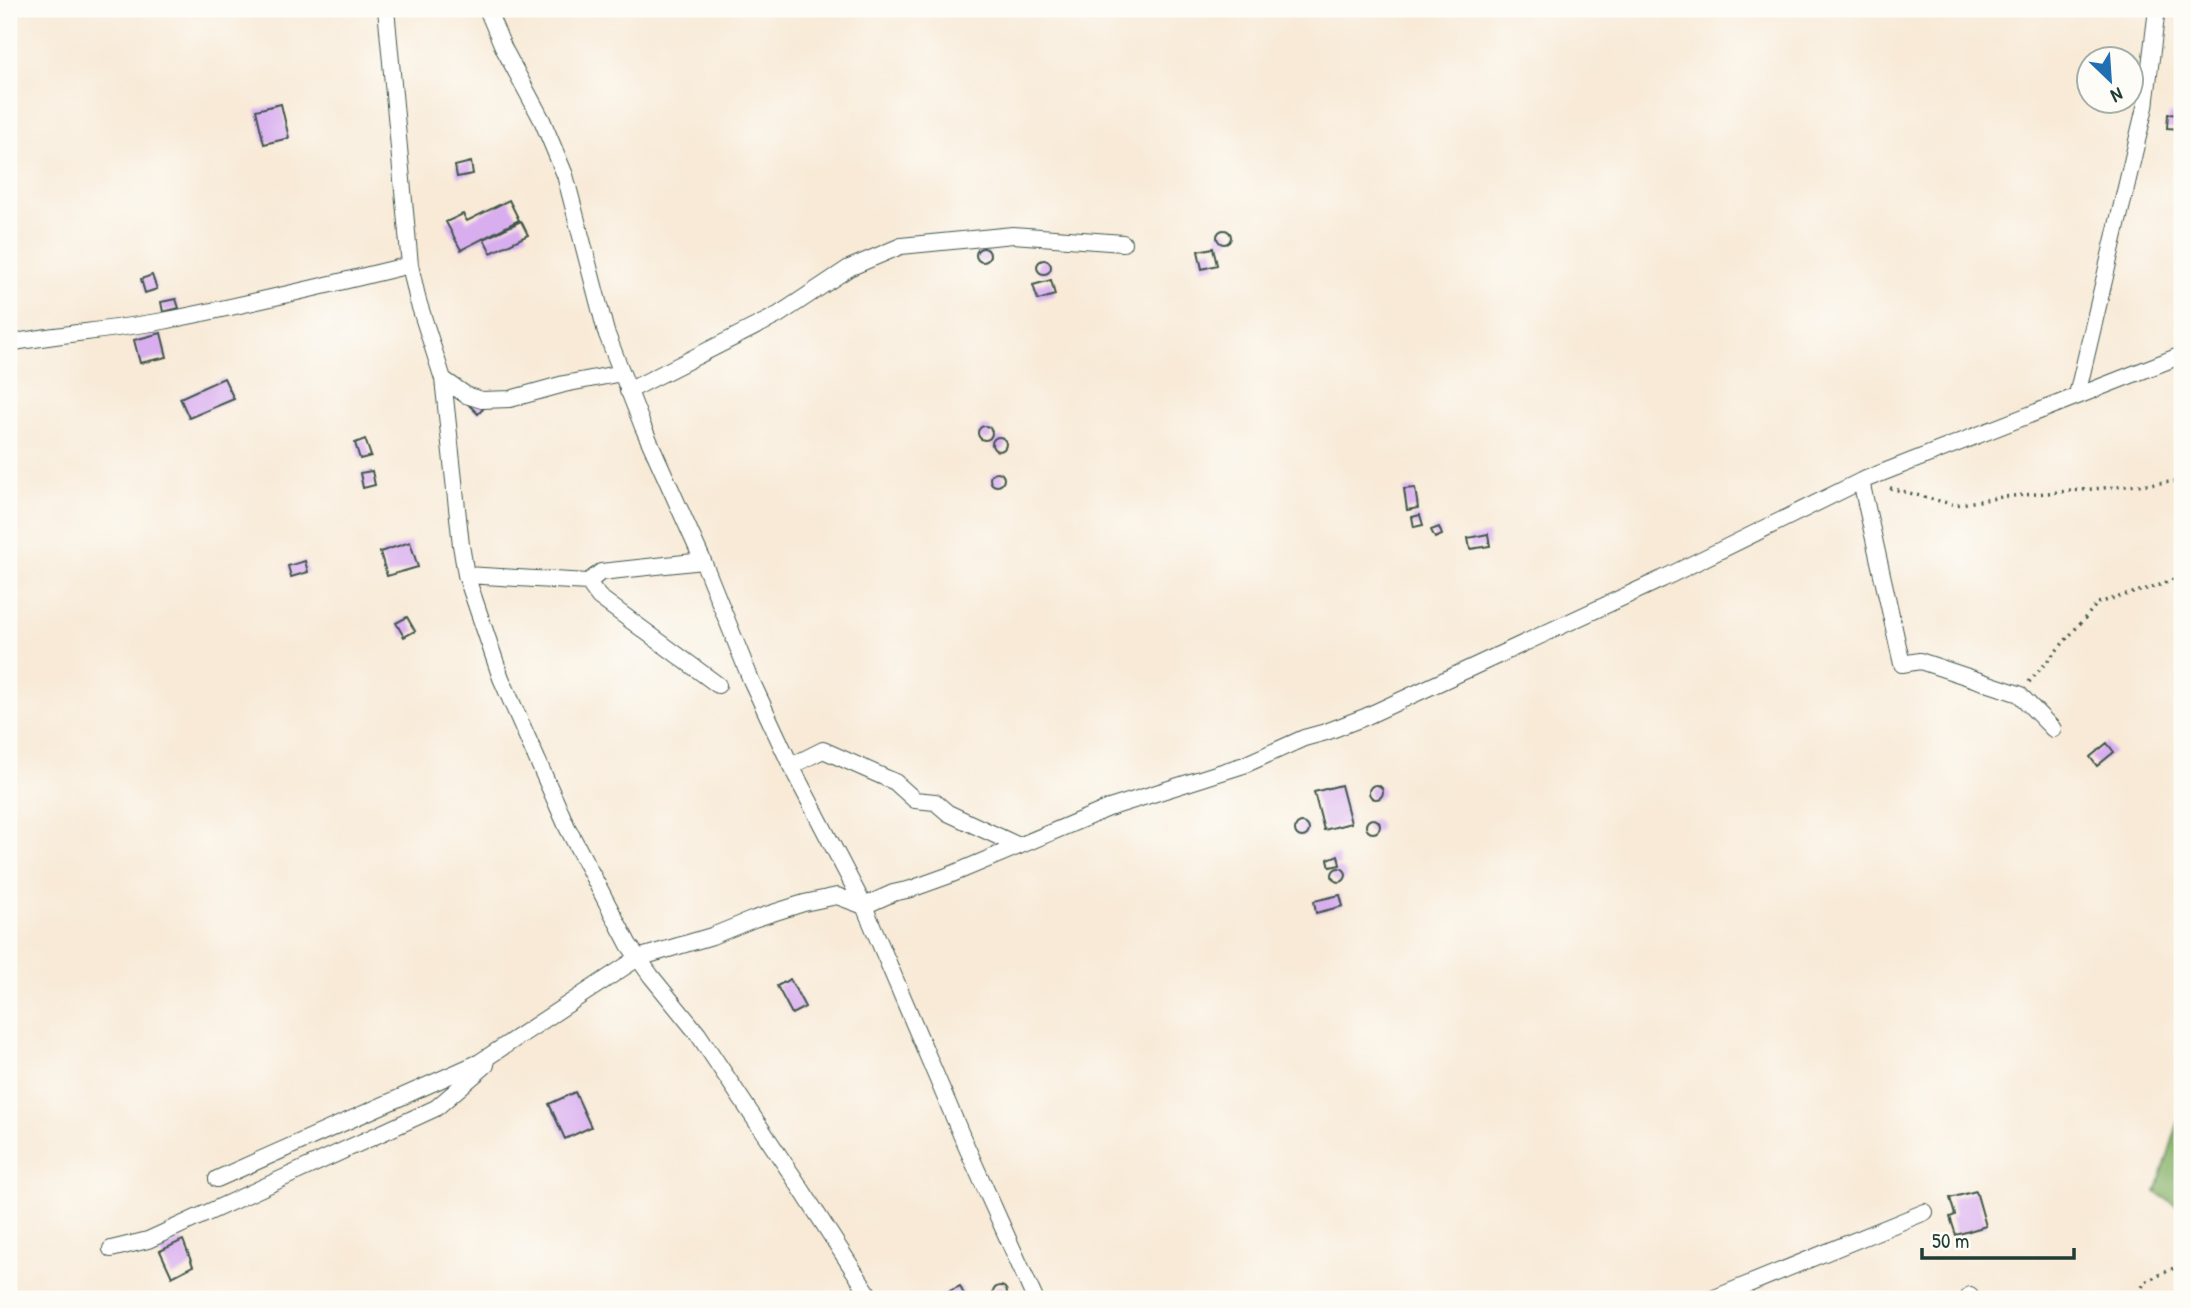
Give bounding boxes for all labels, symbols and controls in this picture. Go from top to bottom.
north arrow [2076,46,2146,116]
text: N [2107,81,2127,109]
scale bar [1922,1217,2074,1261]
text: 50 m [1932,1226,1969,1255]

